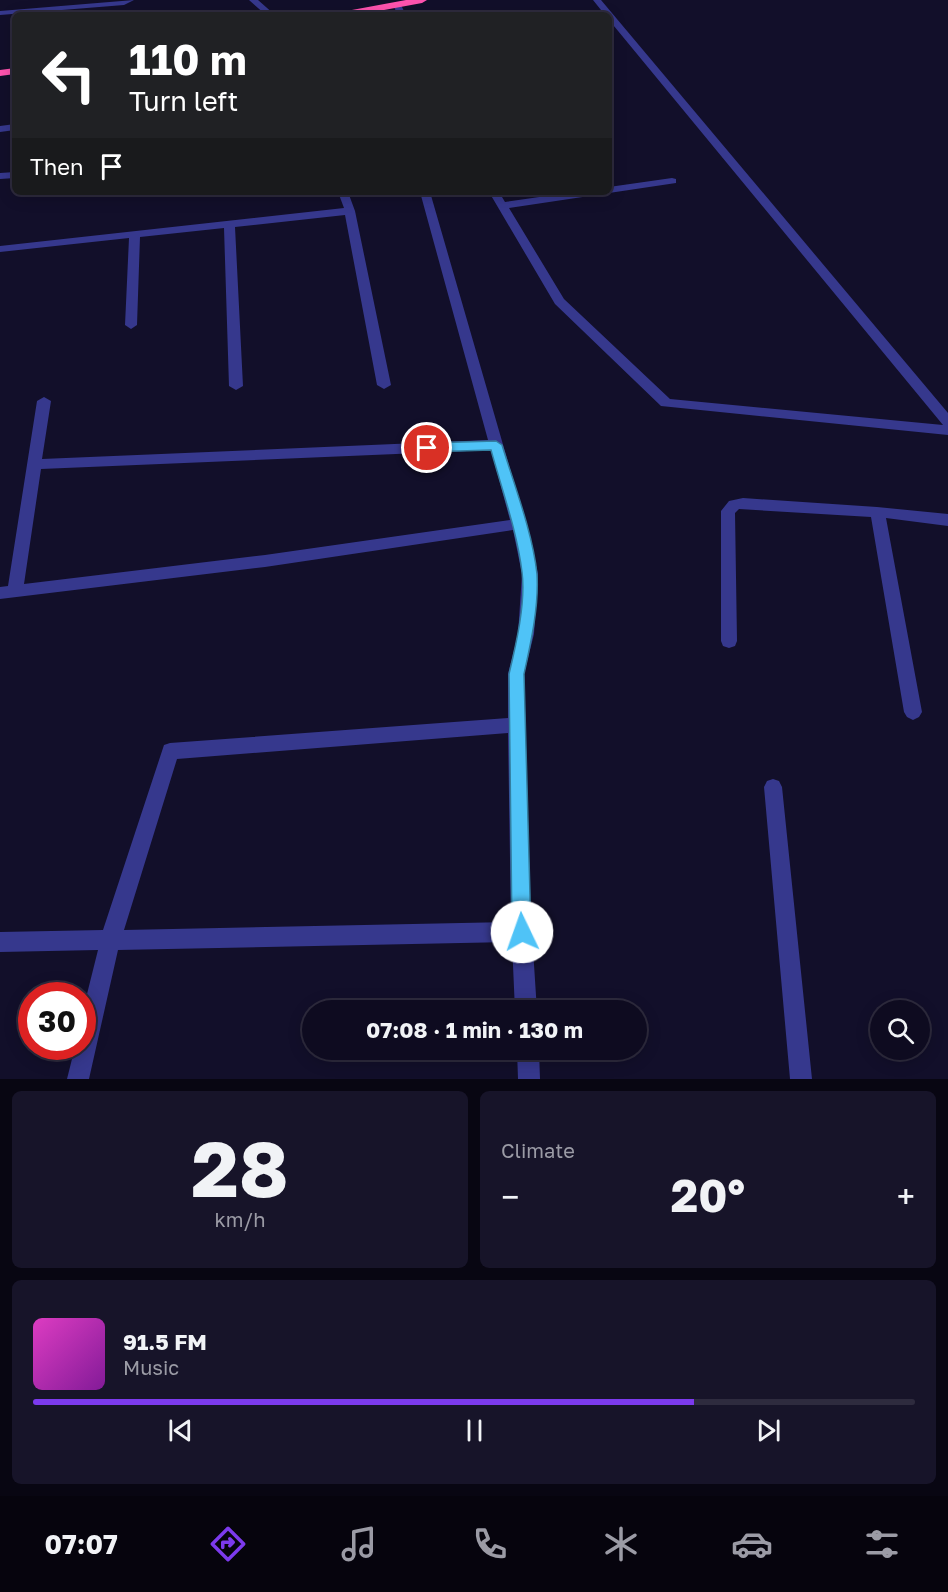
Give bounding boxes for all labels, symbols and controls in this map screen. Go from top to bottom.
text: 110 m [129,34,247,84]
icon: left [30,36,108,114]
text: Turn left [129,85,238,117]
icon: arrive [95,150,128,183]
text: Then [30,153,83,180]
pin [401,422,452,473]
icon: arrive [410,431,443,464]
position arrow [490,900,554,964]
speed limit sign: 30 [18,982,96,1060]
map controls [870,1000,930,1060]
button: search [870,1000,930,1060]
text: 07:08 · 1 min · 130 m [366,1016,583,1043]
text: 28 [191,1121,289,1214]
text: Climate [501,1138,575,1162]
text: 20° [671,1168,745,1222]
text: − [501,1177,519,1216]
text: + [897,1177,915,1216]
text: km/h [215,1207,265,1231]
text: 91.5 FM [123,1328,207,1355]
text: Music [123,1355,179,1379]
icon: previous [164,1414,197,1447]
icon: pause [458,1414,491,1447]
icon: next [752,1414,785,1447]
icon: directions [207,1523,249,1565]
icon: music [338,1523,380,1565]
icon: phone [469,1523,511,1565]
icon: climate [600,1523,642,1565]
icon: car [731,1523,773,1565]
icon: filters [861,1523,903,1565]
text: 07:07 [44,1528,118,1560]

